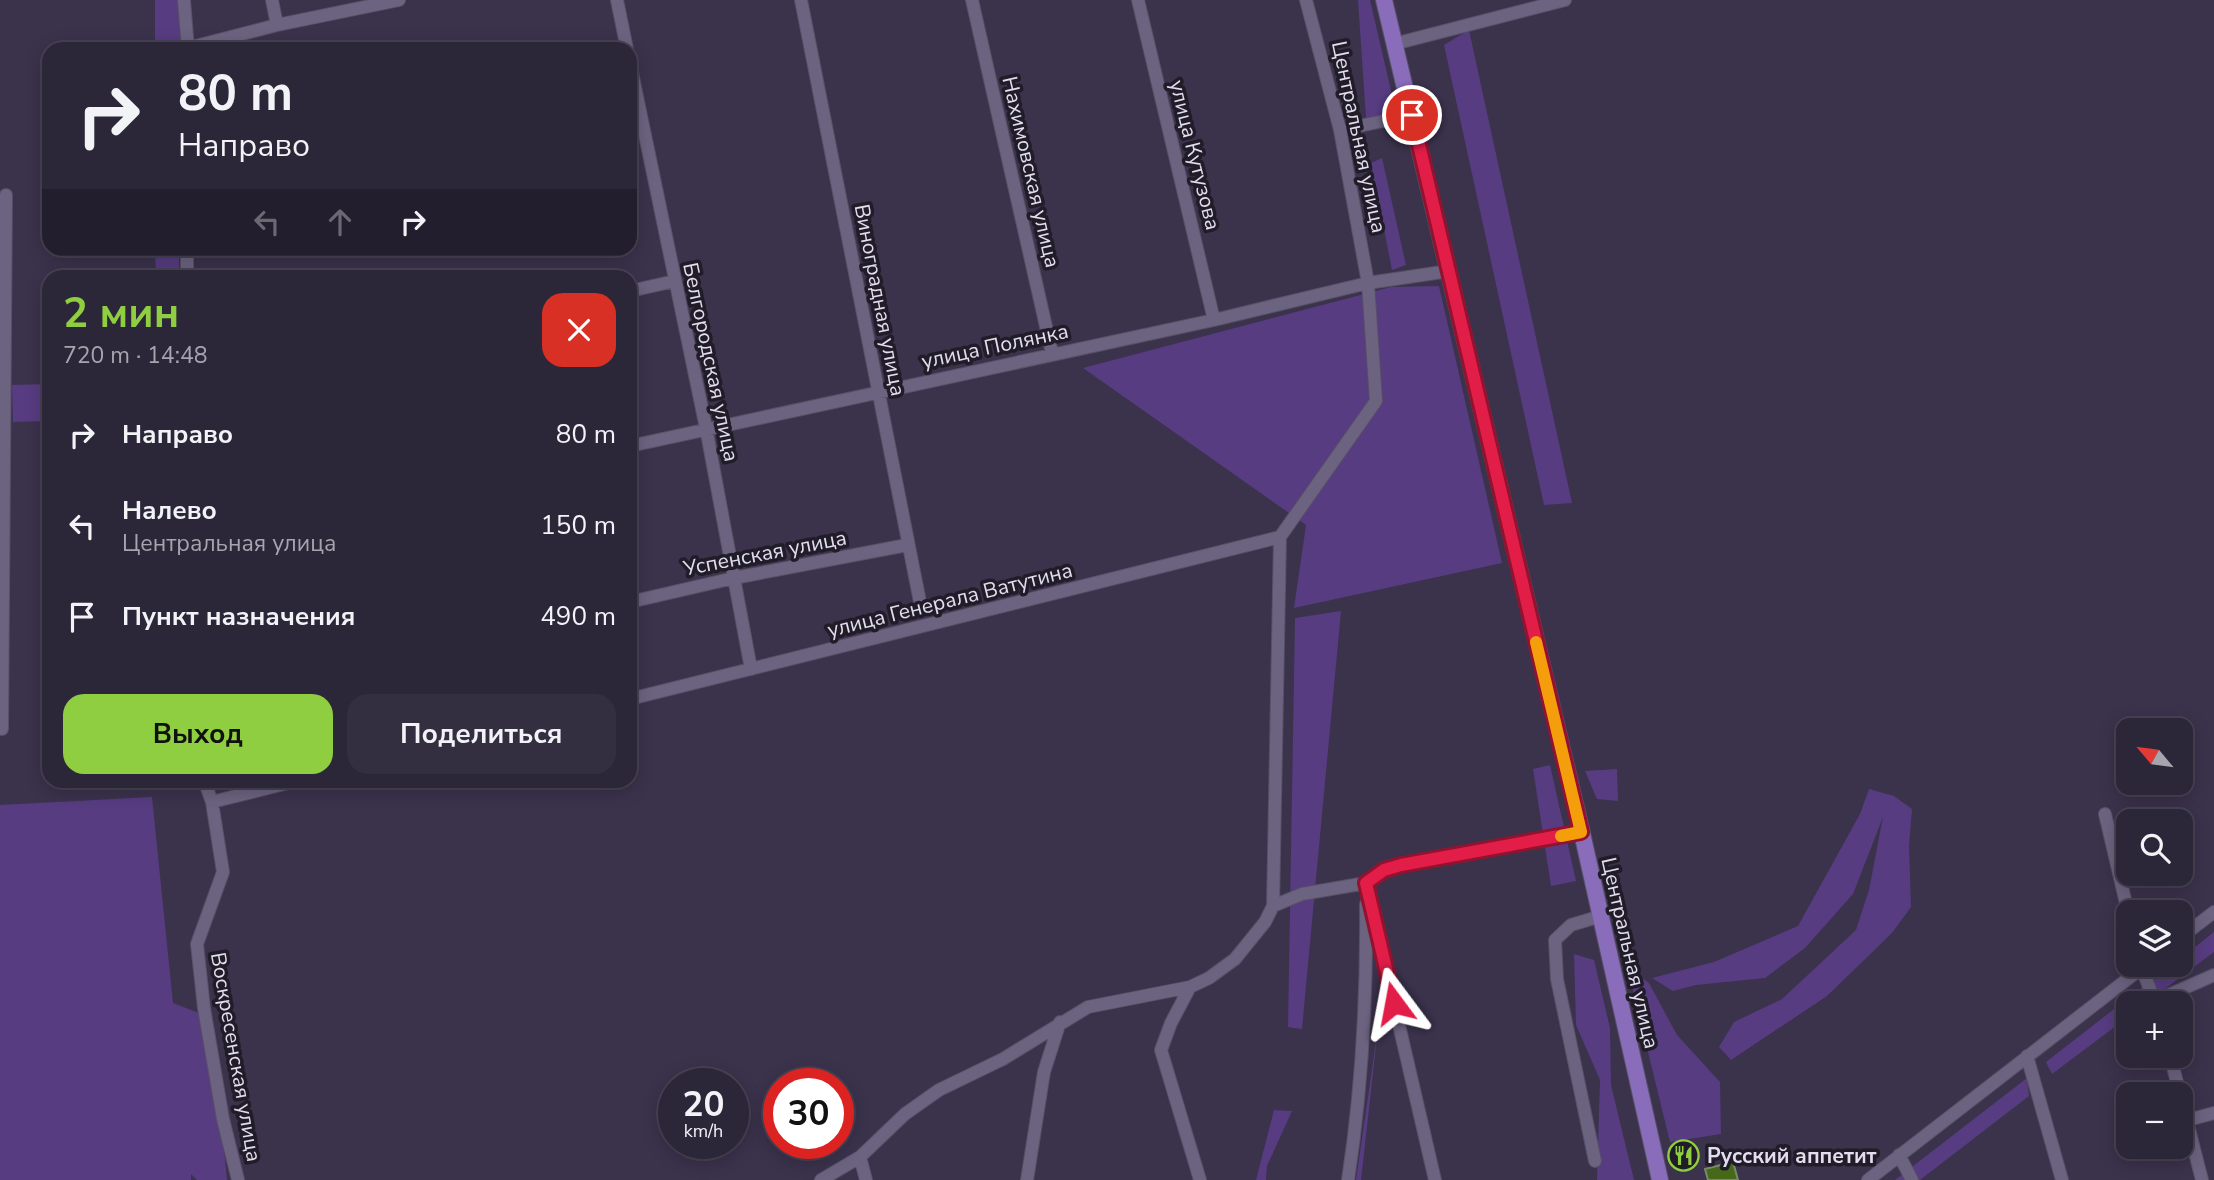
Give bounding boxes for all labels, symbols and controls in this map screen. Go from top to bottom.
street label: Центральная улица [1325,38,1393,236]
text: 80 m [178,60,293,127]
icon: right [63,70,154,161]
street label: Нахимовская улица [995,74,1067,270]
street label: улица Кутузова [1163,77,1227,233]
pin [1382,85,1442,145]
icon: arrive [1393,96,1431,134]
text: Направо [178,124,310,167]
street label: Виноградная улица [848,202,912,398]
icon: left [248,203,286,241]
icon: ahead [321,203,359,241]
icon: right [394,203,432,241]
street label: Белгородская улица [676,260,746,464]
text: 2 мин [63,285,179,342]
button: close [542,293,616,367]
street label: улица Полянка [919,317,1071,375]
text: 720 m · 14:48 [63,340,208,371]
icon: right [63,416,101,454]
text: Направо [122,417,233,452]
text: 80 m [556,417,616,452]
text: Налево [122,493,217,528]
icon: left [63,507,101,545]
text: 150 m [540,508,616,543]
street label: Успенская улица [680,523,849,583]
text: Центральная улица [122,528,336,559]
street label: улица Генерала Ватутина [825,556,1075,644]
icon: arrive [63,598,101,636]
text: Пункт назначения [122,599,355,634]
text: 490 m [540,599,616,634]
button: Выход [63,694,333,774]
button: Поделиться [347,694,616,774]
north arrow [2116,718,2193,794]
map controls [2116,718,2193,1159]
button: search [2116,809,2193,886]
street label: Центральная улица [1594,855,1666,1051]
button: layers [2116,900,2193,977]
street label: Воскресенская улица [204,950,268,1164]
position arrow [1357,966,1431,1040]
button: + [2116,991,2193,1068]
speed limit sign: 30 [763,1068,854,1159]
text: 20 [682,1081,725,1128]
button: − [2116,1082,2193,1159]
text: km/h [684,1119,723,1143]
restaurant icon: Русский аппетит [1667,1139,1701,1173]
place label: Русский аппетит [1707,1142,1877,1170]

